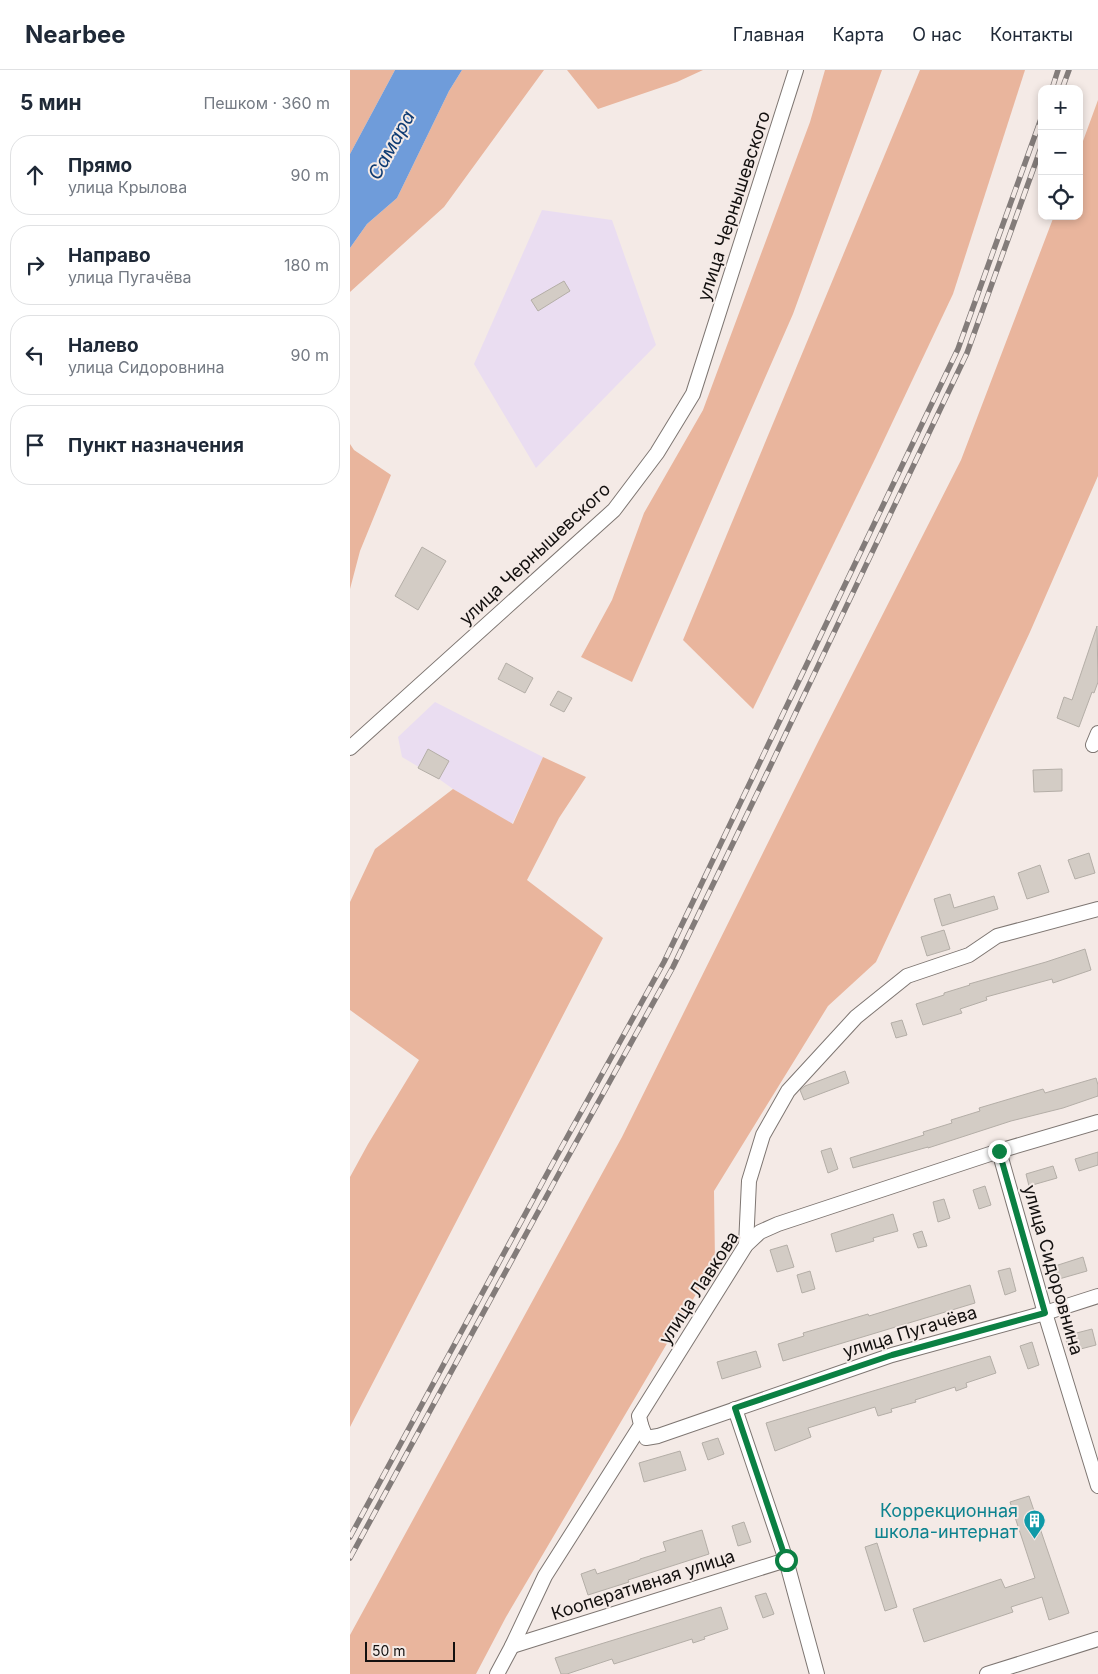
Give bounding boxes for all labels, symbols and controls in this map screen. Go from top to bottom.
text: Nearbee [25,20,126,49]
text: Главная [733,24,804,45]
text: Карта [832,24,884,45]
text: О нас [912,24,962,45]
text: Контакты [990,24,1073,45]
map controls [1038,85,1083,220]
button: + [1038,85,1083,130]
text: 5 мин [20,90,82,115]
text: Пешком · 360 m [203,93,330,113]
water label: Самара [363,106,420,184]
street label: улица Чернышевского [693,108,774,303]
button: − [1038,130,1083,175]
text: Прямо [68,154,132,177]
icon: ahead [21,161,49,189]
text: 90 m [290,165,329,185]
button: locate [1038,175,1083,220]
text: улица Крылова [68,177,187,197]
text: Направо [68,244,151,267]
icon: right [21,251,49,279]
text: 180 m [284,255,329,275]
text: улица Пугачёва [68,267,191,287]
text: Налево [68,334,139,357]
icon: left [21,341,49,369]
text: 90 m [290,345,329,365]
text: улица Сидоровнина [68,357,225,377]
icon: arrive [21,431,49,459]
text: Пункт назначения [68,434,244,457]
street label: улица Чернышевского [455,478,614,629]
route end [988,1140,1011,1163]
street label: улица Сидоровнина [1019,1182,1088,1357]
street label: улица Лавкова [654,1227,743,1348]
street label: улица Пугачёва [840,1301,979,1362]
place label: Коррекционная школа-интернат [874,1500,1019,1542]
building icon: Коррекционная школа-интернат [1022,1509,1046,1540]
street label: Кооперативная улица [548,1545,737,1624]
route start [775,1549,798,1572]
scale bar [365,1639,455,1662]
text: 50 m [372,1642,406,1659]

